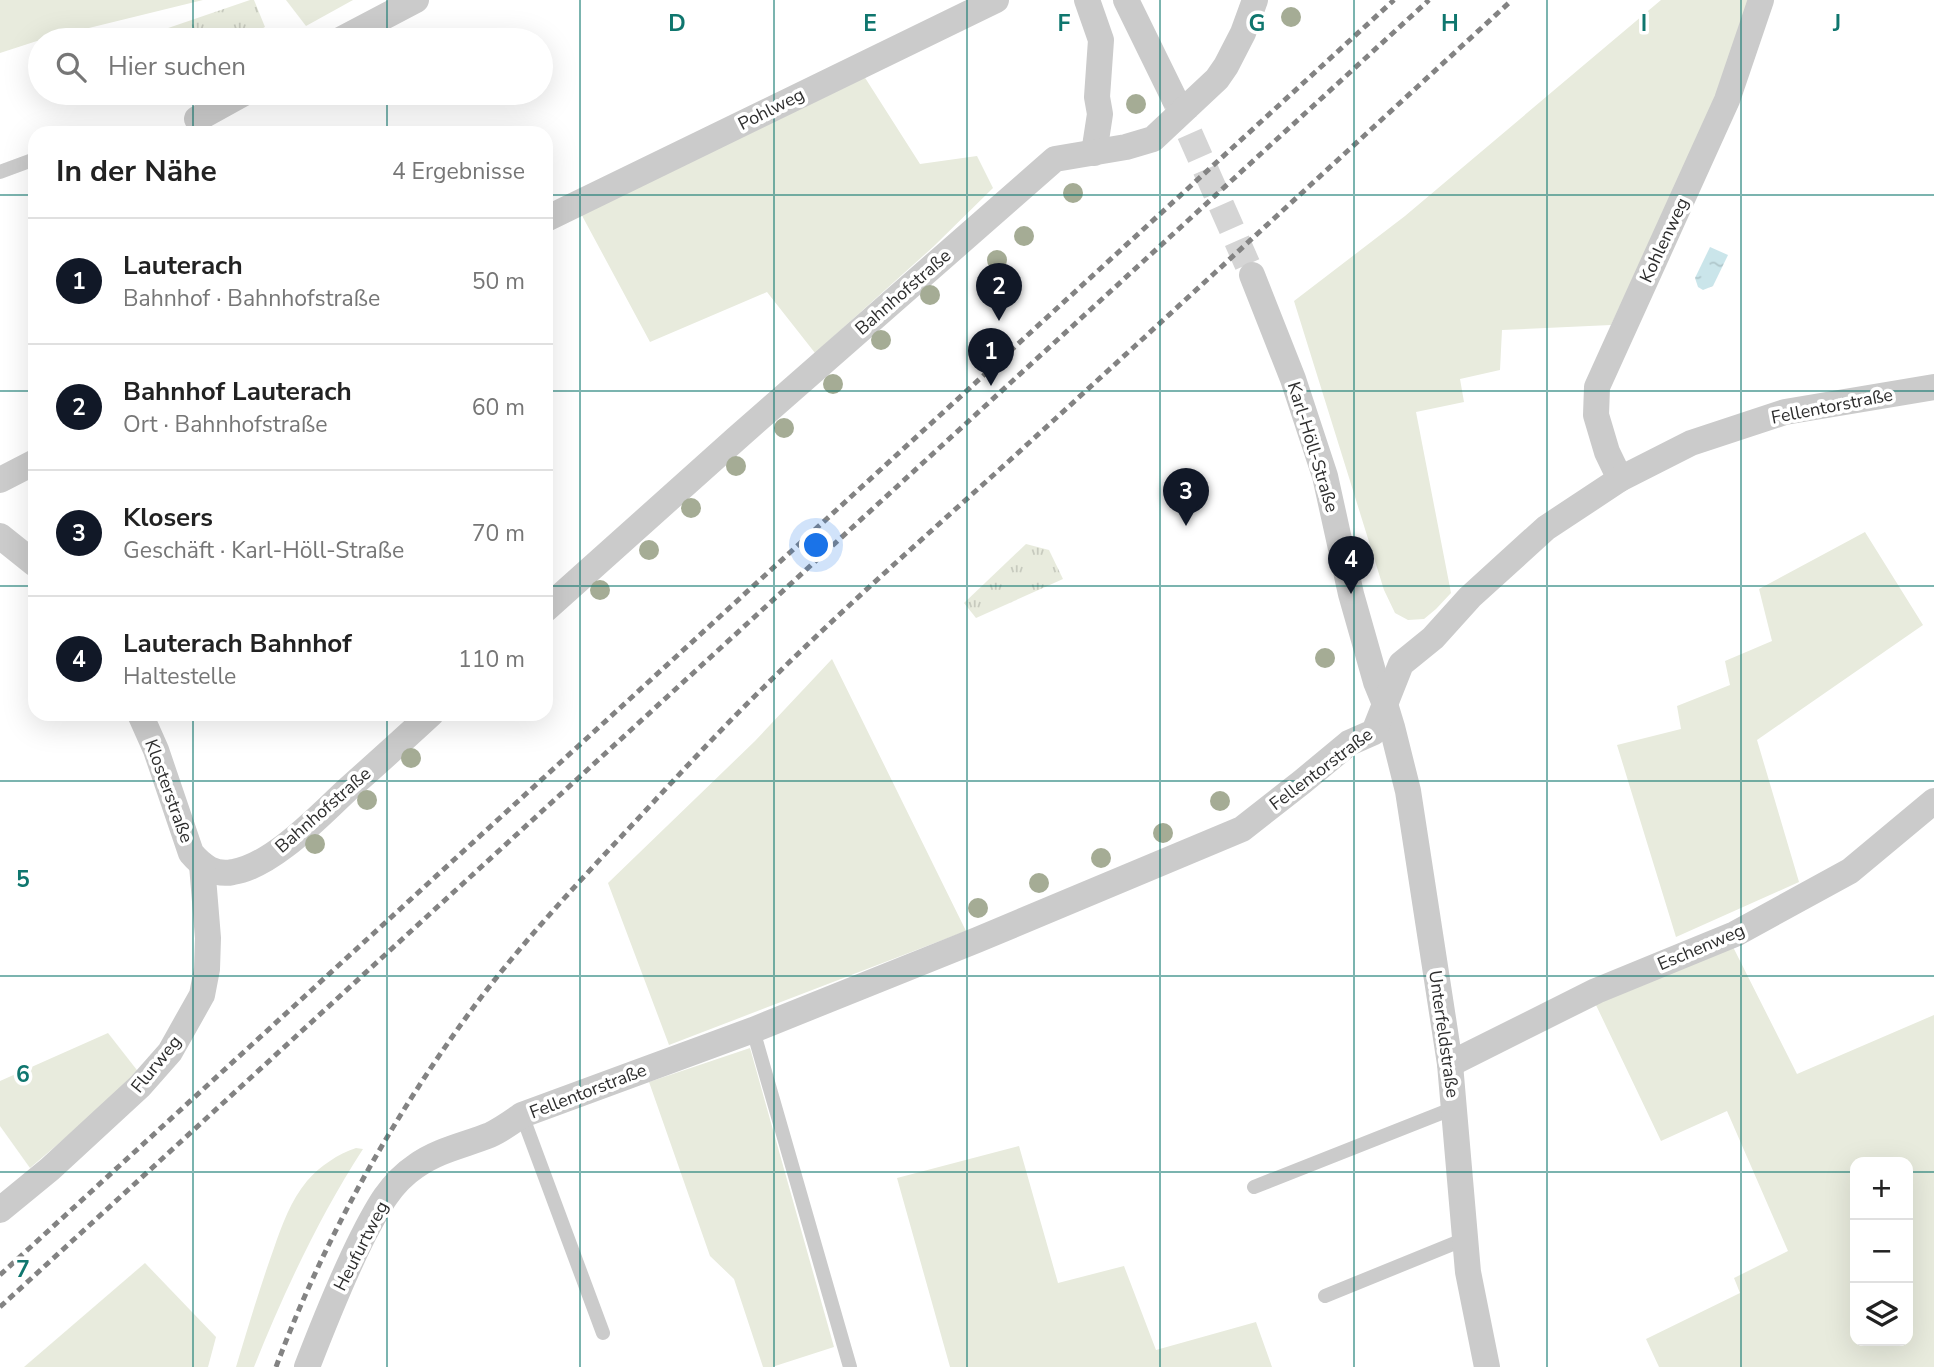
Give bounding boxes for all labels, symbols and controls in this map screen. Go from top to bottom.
text: D [668,8,686,39]
text: E [863,8,877,39]
text: F [1058,8,1071,39]
text: G [1249,8,1265,39]
text: H [1441,8,1459,39]
text: I [1641,8,1647,39]
text: J [1832,8,1841,39]
search box [28,28,553,105]
icon: search [52,48,90,86]
text: Hier suchen [108,49,246,84]
street label: Pohlweg [734,82,808,136]
text: In der Nähe [56,151,217,192]
text: 4 Ergebnisse [392,156,525,187]
street label: Kohlenweg [1634,194,1694,286]
street label: Bahnhofstraße [850,244,956,340]
text: Lauterach [123,248,243,283]
pin: 2 [976,263,1022,321]
text: 1 [72,266,86,297]
text: 50 m [472,266,525,297]
text: Bahnhof · Bahnhofstraße [123,283,380,314]
pin: 1 [968,328,1014,386]
text: Bahnhof Lauterach [123,374,352,409]
street label: Karl-Höll-Straße [1282,379,1344,515]
street label: Fellentorstraße [1769,382,1895,430]
text: 2 [72,392,86,423]
text: 60 m [472,392,525,423]
text: Ort · Bahnhofstraße [123,409,327,440]
pin: 3 [1163,468,1209,526]
text: Klosers [123,500,213,535]
text: 3 [72,518,86,549]
text: 70 m [472,518,525,549]
your location [799,528,833,562]
text: Geschäft · Karl-Höll-Straße [123,535,404,566]
pin: 4 [1328,536,1374,594]
text: Lauterach Bahnhof [123,626,352,661]
text: 4 [72,644,86,675]
text: 110 m [458,644,525,675]
text: Haltestelle [123,661,236,692]
street label: Fellentorstraße [1264,722,1378,816]
street label: Klosterstraße [139,736,199,846]
street label: Bahnhofstraße [270,762,376,858]
text: 5 [16,864,30,895]
street label: Eschenweg [1654,918,1748,976]
street label: Unterfeldstraße [1423,969,1465,1099]
street label: Flurweg [125,1030,187,1098]
street label: Fellentorstraße [526,1058,650,1124]
text: 6 [16,1059,30,1090]
map controls [1850,1157,1913,1346]
button: + [1850,1157,1913,1220]
street label: Heufurtweg [328,1197,394,1295]
button: − [1850,1220,1913,1283]
text: 7 [16,1254,30,1285]
button: layers [1850,1283,1913,1346]

